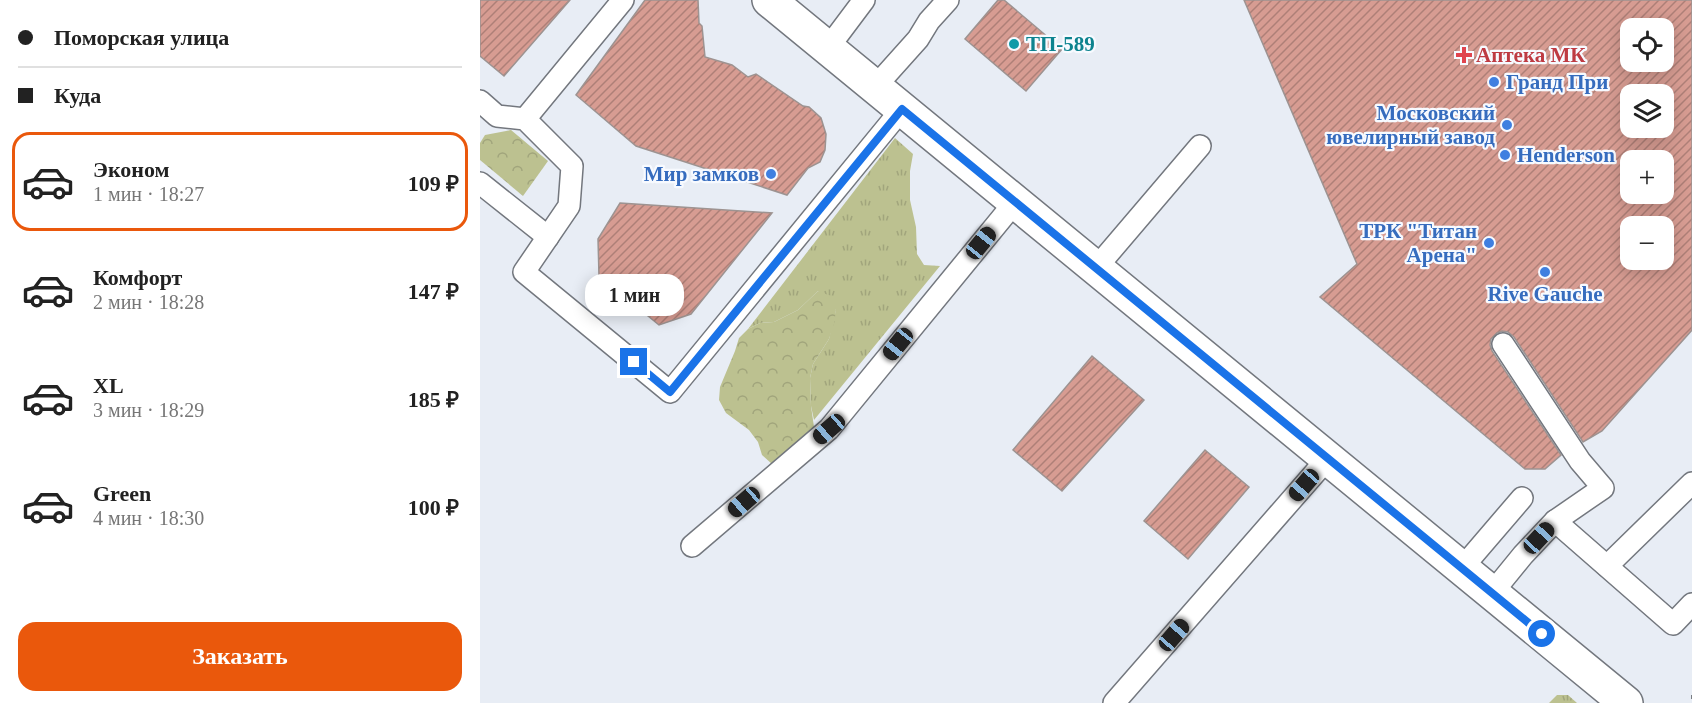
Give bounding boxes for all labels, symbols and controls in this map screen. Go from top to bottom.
map controls [1620,18,1674,270]
button: locate [1620,18,1674,72]
text: Поморская улица [54,25,229,50]
place label: ТП-589 [1026,32,1095,56]
marker: ТП-589 [1007,37,1021,51]
place label: Аптека МК [1476,43,1586,67]
marker: Аптека МК [1457,48,1471,62]
place label: Гранд При [1506,70,1608,94]
marker: Гранд При [1487,75,1501,89]
text: Куда [54,83,101,108]
button: layers [1620,84,1674,138]
place label: Московский ювелирный завод [1326,101,1495,149]
marker: Московский ювелирный завод [1500,118,1514,132]
place label: Henderson [1517,143,1615,167]
marker: Henderson [1498,148,1512,162]
button: + [1620,150,1674,204]
icon: car [21,155,75,209]
text: Эконом [93,157,170,182]
place label: Мир замков [644,162,759,186]
marker: Мир замков [764,167,778,181]
text: 109 ₽ [408,171,459,196]
text: 1 мин · 18:27 [93,183,204,205]
button: − [1620,216,1674,270]
place label: ТРК "Титан Арена" [1359,219,1477,267]
car [963,223,999,263]
marker: ТРК "Титан Арена" [1482,236,1496,250]
icon: car [21,263,75,317]
text: Комфорт [93,265,182,290]
marker: Rive Gauche [1538,265,1552,279]
callout: 1 мин [584,275,684,317]
text: 147 ₽ [408,279,459,304]
place label: Rive Gauche [1488,282,1602,306]
text: 1 мин [609,284,660,306]
text: 2 мин · 18:28 [93,291,204,313]
car [880,324,916,364]
route end [620,348,647,375]
icon: car [21,371,75,425]
text: XL [93,373,124,398]
text: 185 ₽ [408,387,459,412]
text: 3 мин · 18:29 [93,399,204,421]
car [810,410,848,448]
car [1285,466,1323,504]
icon: car [21,479,75,533]
text: Green [93,481,151,506]
car [725,483,763,521]
text: 100 ₽ [408,495,459,520]
text: 4 мин · 18:30 [93,507,204,529]
car [1520,519,1558,557]
car [1155,616,1193,654]
route start [1528,620,1555,647]
button: Заказать [18,622,462,691]

